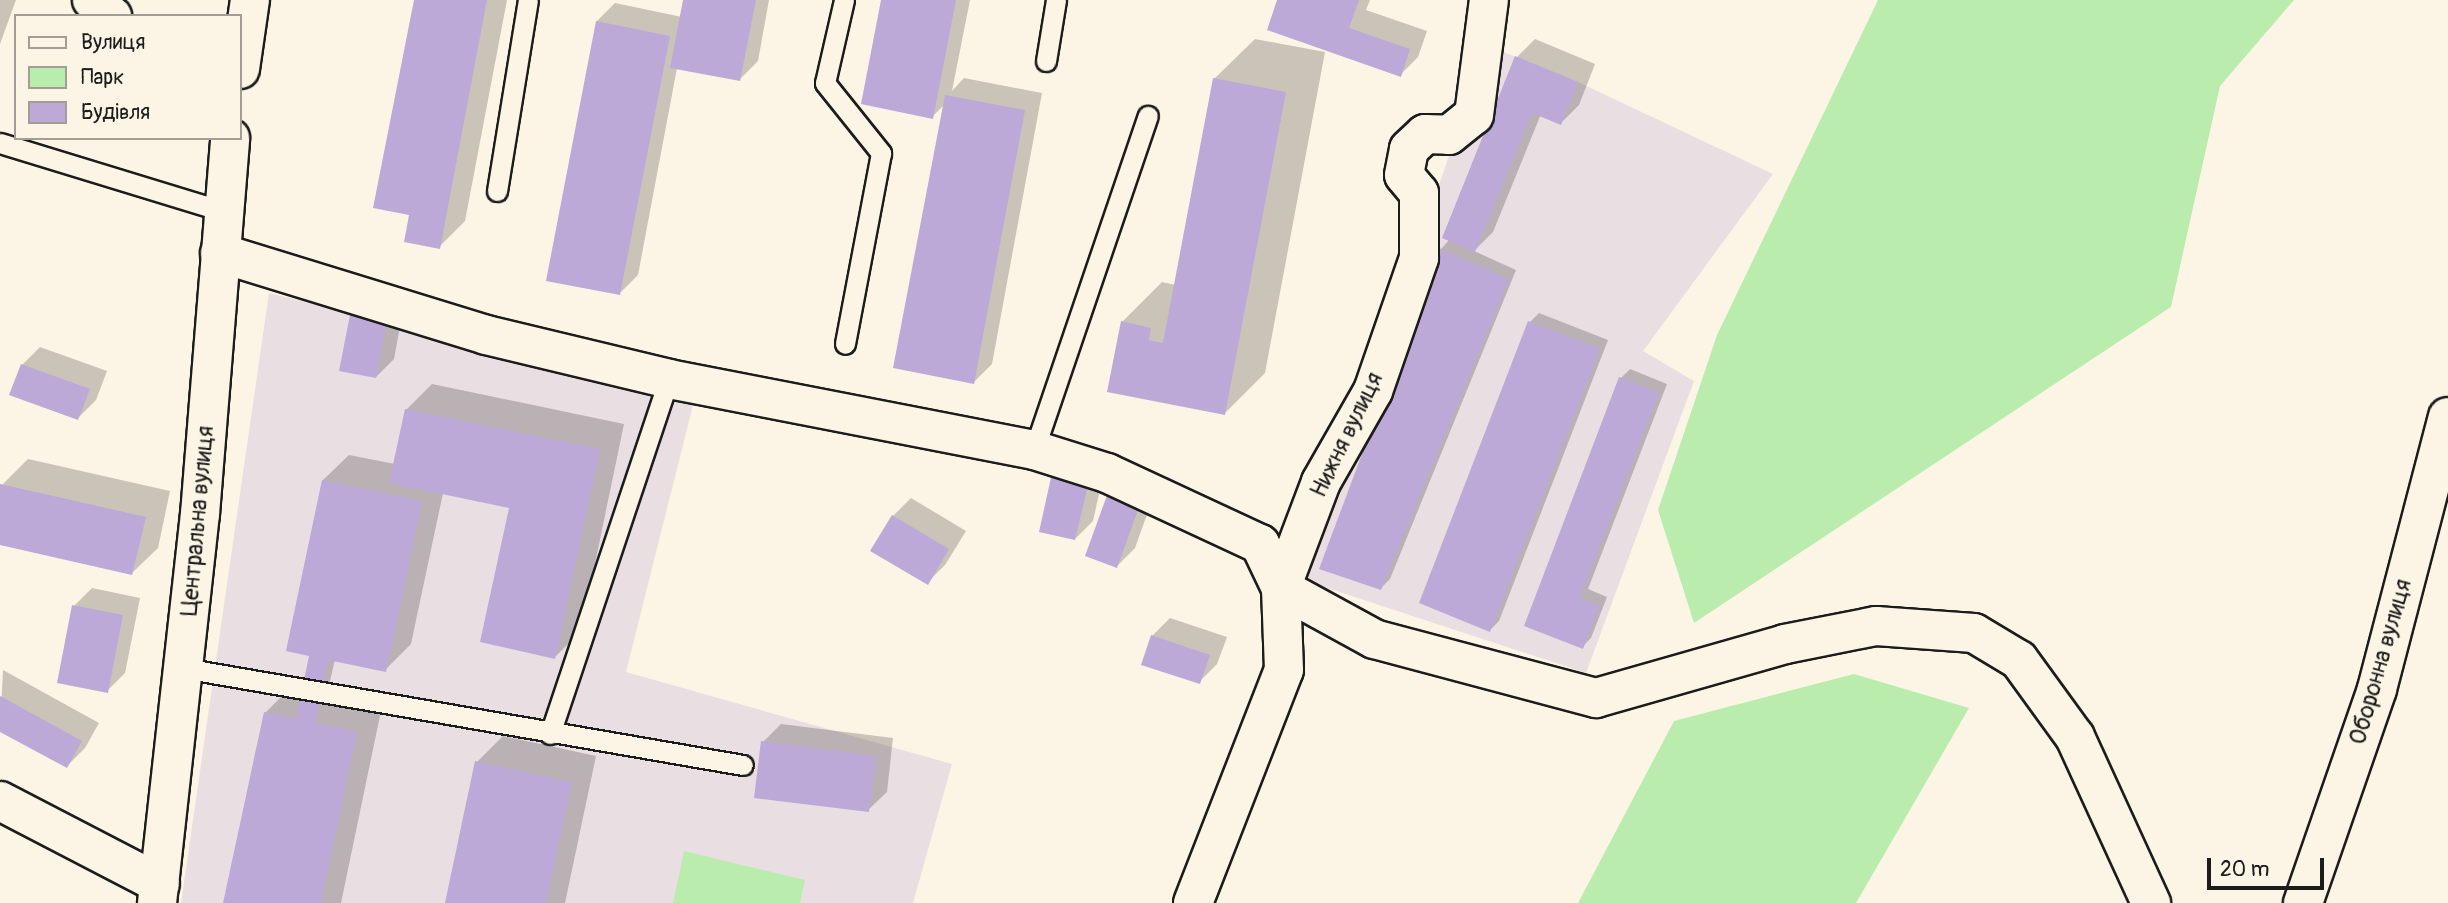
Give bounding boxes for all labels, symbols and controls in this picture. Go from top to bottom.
legend [14,14,242,140]
text: Вулиця [81,29,145,56]
text: Парк [81,64,124,91]
text: Будівля [81,99,150,126]
street label: Нижня вулиця [1305,368,1389,502]
street label: Центральна вулиця [176,425,220,617]
street label: Оборонна вулиця [2344,576,2418,748]
scale bar [2210,844,2327,888]
text: 20 m [2220,856,2269,883]

